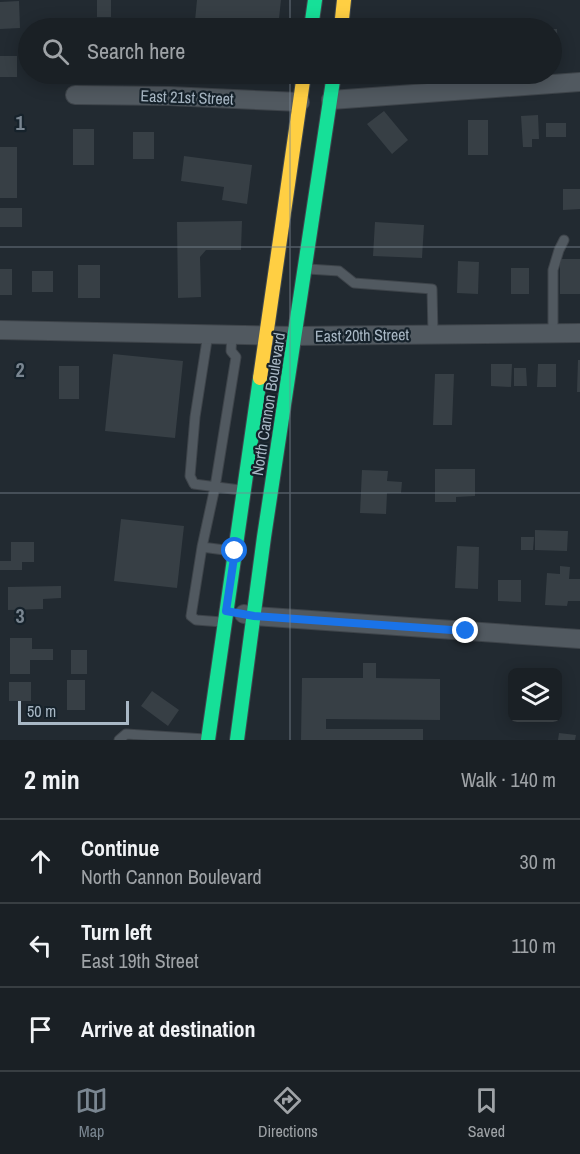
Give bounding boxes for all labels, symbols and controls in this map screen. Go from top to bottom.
search box [18,18,562,84]
icon: search [39,35,72,68]
text: Search here [87,36,185,66]
street label: East 21st Street [140,84,234,110]
text: 1 [15,109,25,136]
street label: East 20th Street [315,323,410,347]
street label: North Cannon Boulevard [246,331,290,477]
text: 2 [15,356,25,383]
route start [221,537,247,563]
text: 3 [15,602,25,629]
route end [452,617,478,643]
map controls [508,668,562,722]
button: layers [508,668,562,722]
scale bar [18,698,129,726]
text: 50 m [27,700,56,722]
text: 2 min [24,762,80,797]
text: Walk · 140 m [461,766,556,793]
text: Continue [81,833,159,863]
icon: ahead [24,845,57,878]
text: 30 m [520,848,556,875]
text: North Cannon Boulevard [81,863,262,890]
text: Turn left [81,917,152,947]
icon: left [24,929,57,962]
text: 110 m [512,932,556,959]
text: East 19th Street [81,947,199,974]
icon: arrive [24,1013,57,1046]
text: Arrive at destination [81,1014,255,1044]
tab: Map [75,1084,108,1142]
tab: Directions [258,1084,318,1142]
tab: Saved [468,1084,505,1142]

